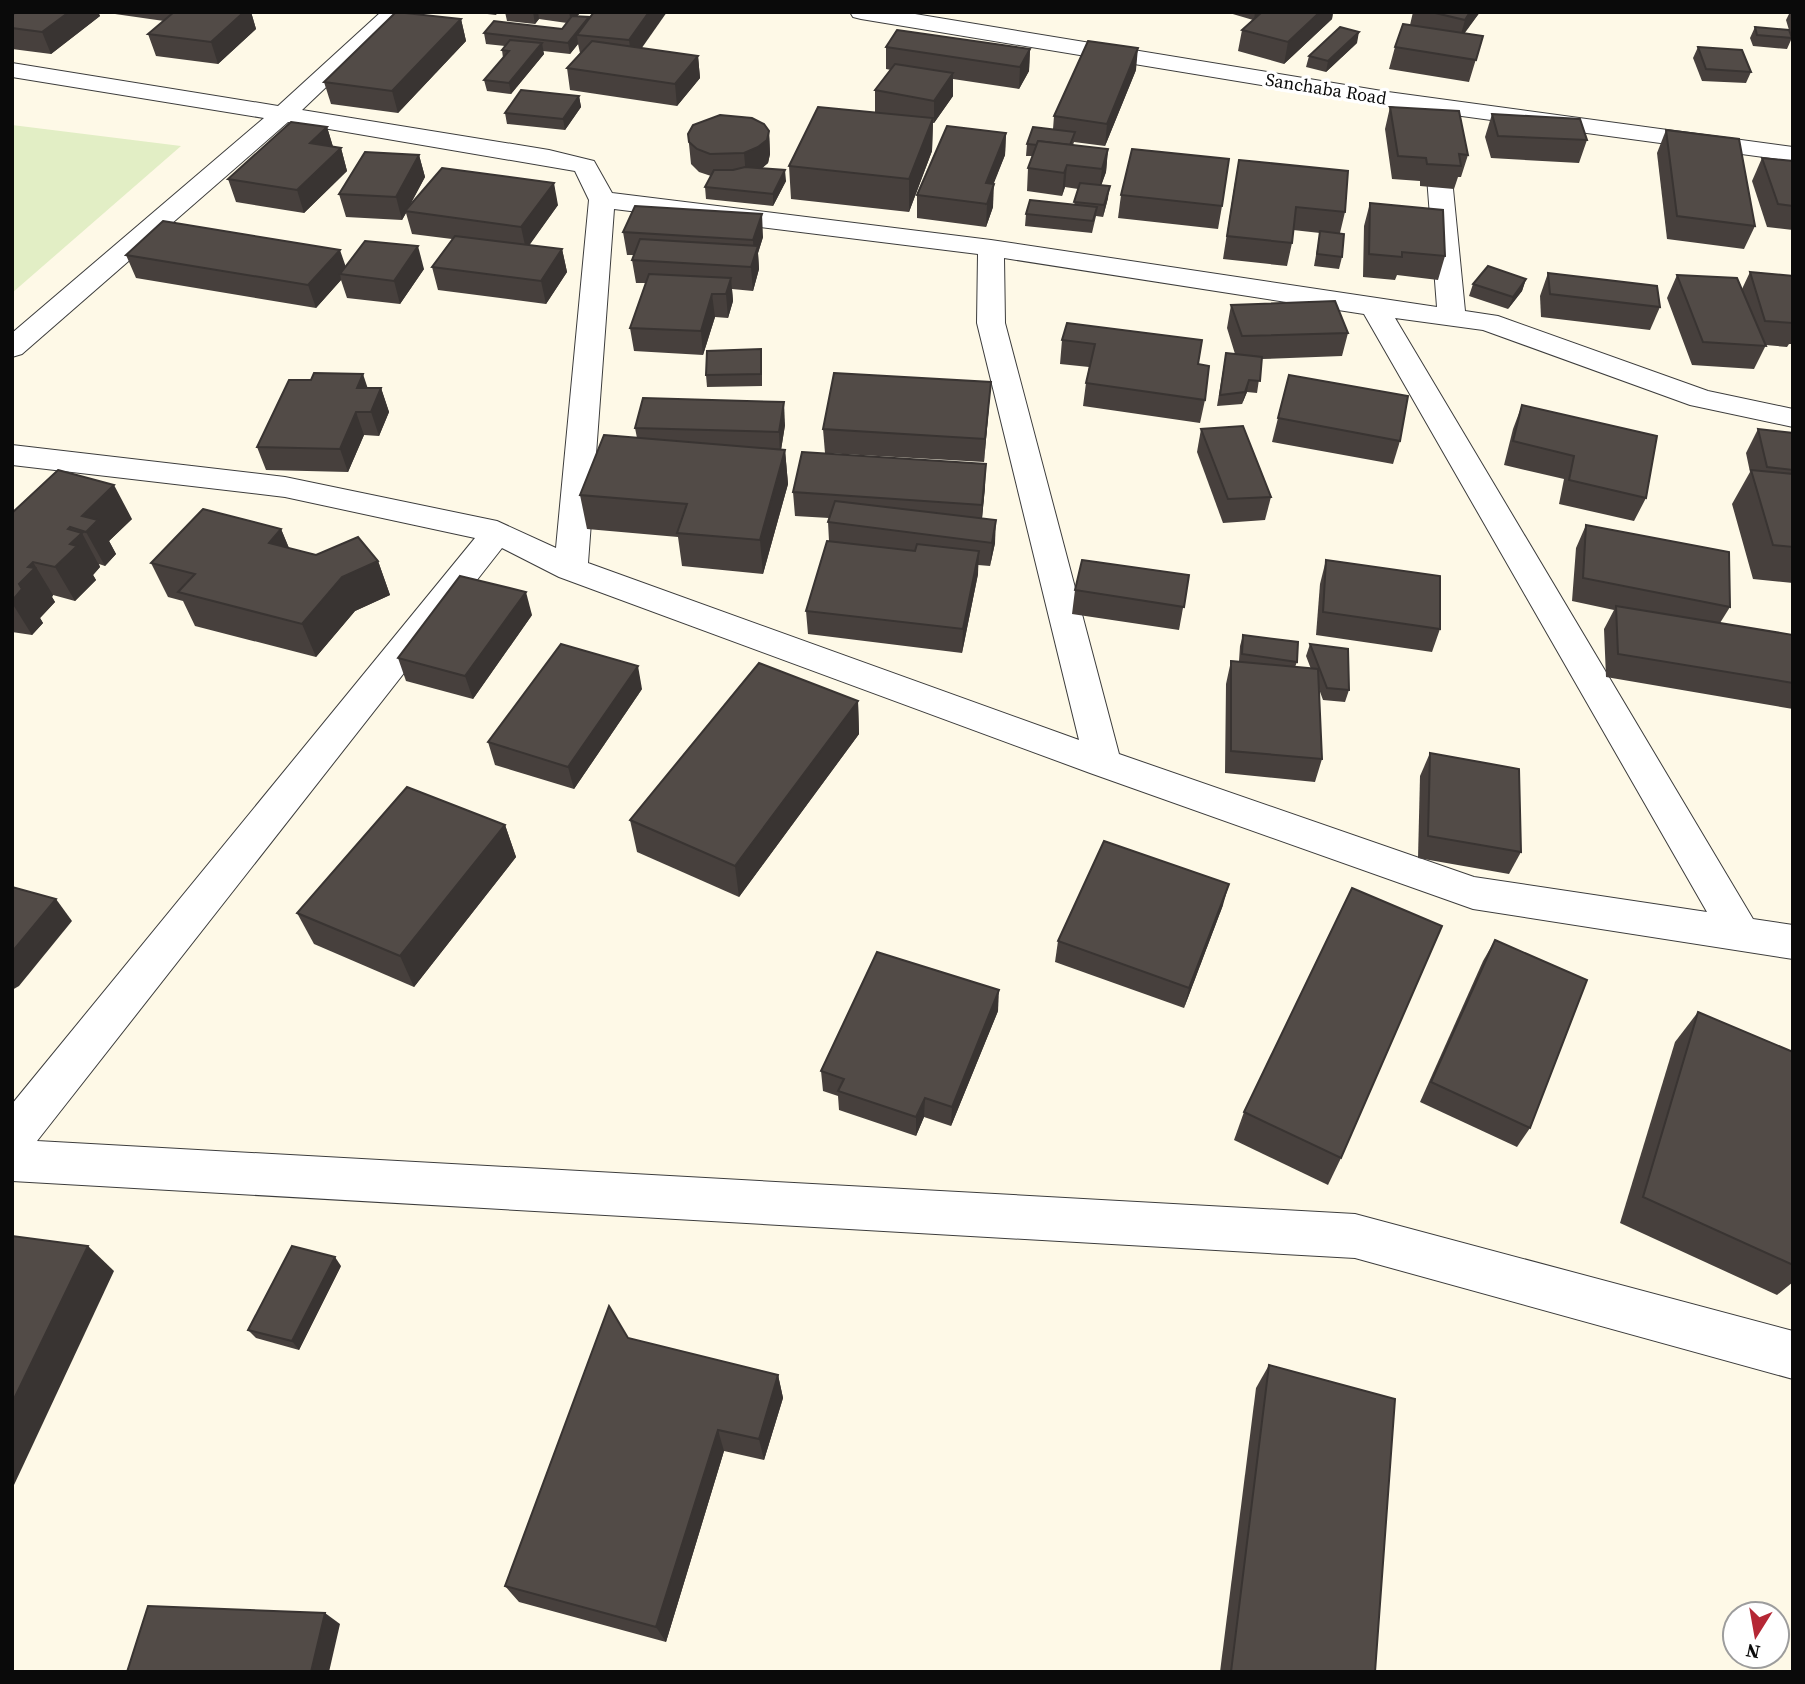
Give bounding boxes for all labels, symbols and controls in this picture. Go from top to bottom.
street label: Sanchaba Road [1264,67,1388,110]
north arrow [1721,1600,1791,1670]
text: N [1743,1638,1762,1666]

